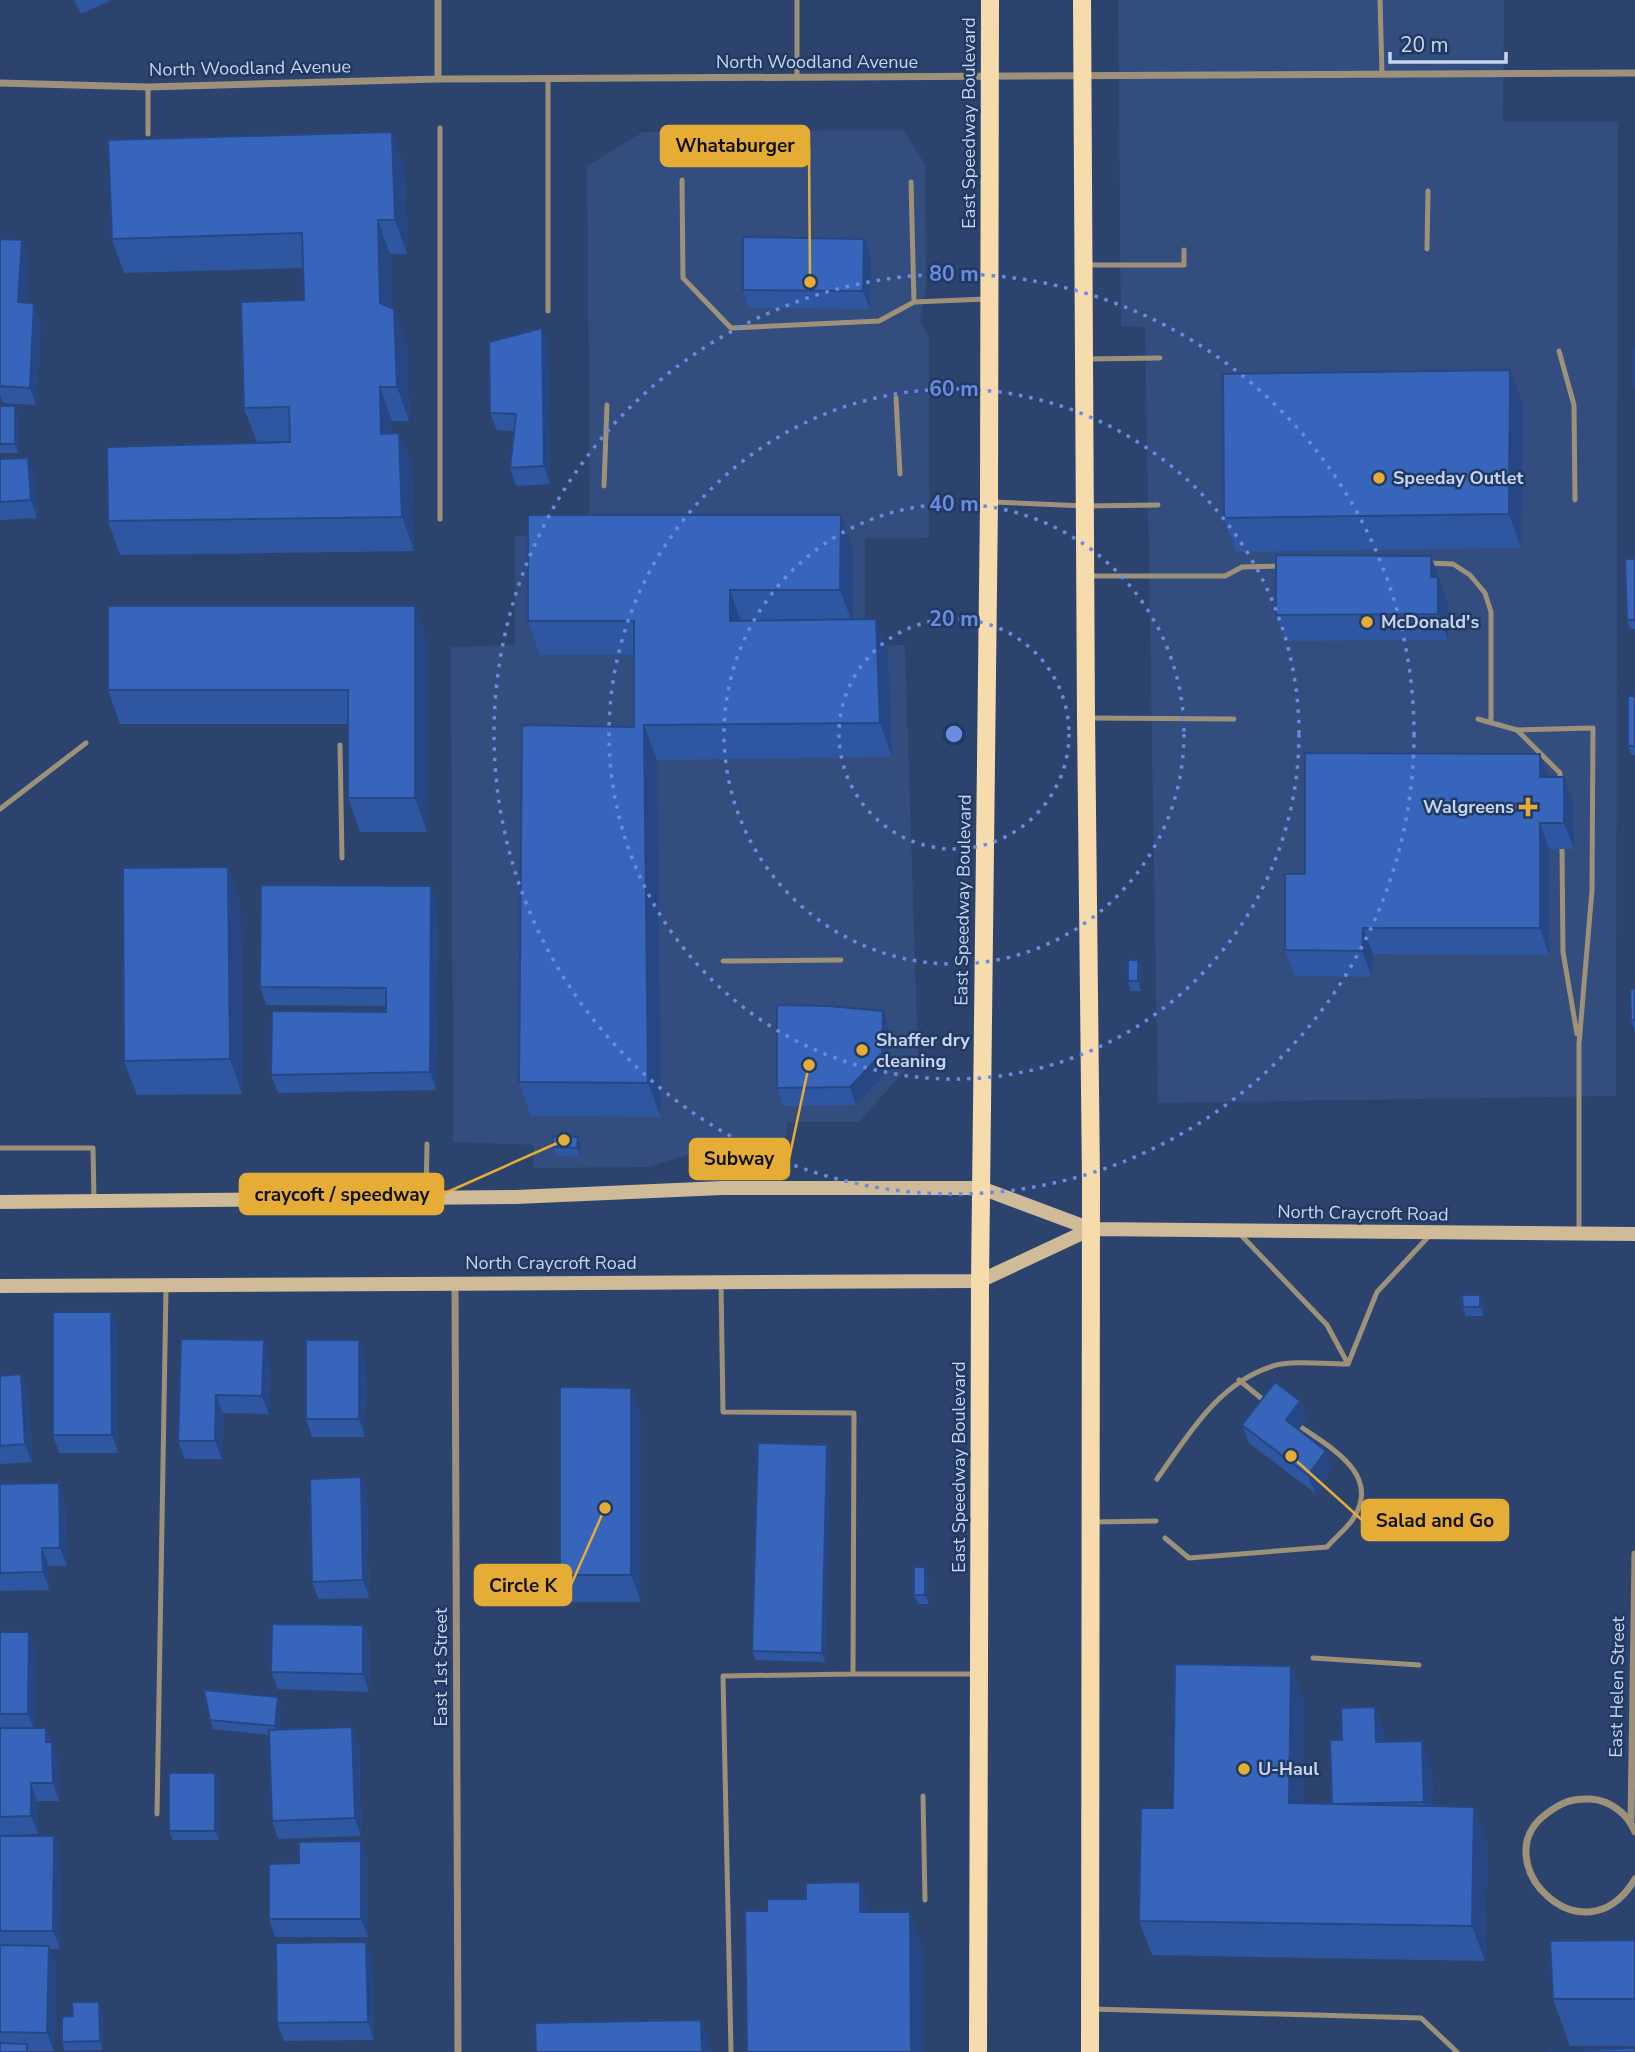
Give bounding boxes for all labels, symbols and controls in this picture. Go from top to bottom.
street label: East Speedway Boulevard [957,17,981,229]
scale bar [1390,21,1506,65]
text: 20 m [1400,31,1449,59]
street label: North Woodland Avenue [716,50,918,74]
street label: North Woodland Avenue [149,54,351,82]
callout: Whataburger [661,126,809,166]
text: Whataburger [675,133,795,159]
text: 80 m [929,260,979,288]
text: 60 m [929,375,979,403]
place label: Speeday Outlet [1393,466,1523,490]
marker: Speeday Outlet [1371,470,1387,486]
text: 40 m [929,490,979,518]
text: 20 m [929,605,979,633]
place label: McDonald's [1381,610,1479,634]
marker: McDonald's [1359,614,1375,630]
centre of rings [942,722,966,746]
street label: East Speedway Boulevard [949,794,977,1006]
place label: Walgreens [1423,795,1514,819]
marker: Walgreens [1520,799,1536,815]
place label: Shaffer dry cleaning [876,1028,970,1073]
marker: Shaffer dry cleaning [854,1042,870,1058]
callout: Subway [690,1139,789,1179]
text: Subway [704,1146,775,1172]
callout: craycoft / speedway [240,1174,443,1214]
text: craycoft / speedway [255,1182,430,1208]
street label: North Craycroft Road [1277,1200,1449,1226]
street label: North Craycroft Road [465,1251,637,1275]
street label: East Speedway Boulevard [947,1361,971,1573]
callout: Salad and Go [1362,1500,1508,1540]
text: Salad and Go [1376,1508,1494,1534]
callout: Circle K [475,1565,571,1605]
text: Circle K [489,1573,558,1599]
street label: East 1st Street [429,1607,453,1726]
street label: East Helen Street [1604,1615,1630,1758]
place label: U-Haul [1258,1757,1319,1781]
marker: U-Haul [1236,1761,1252,1777]

